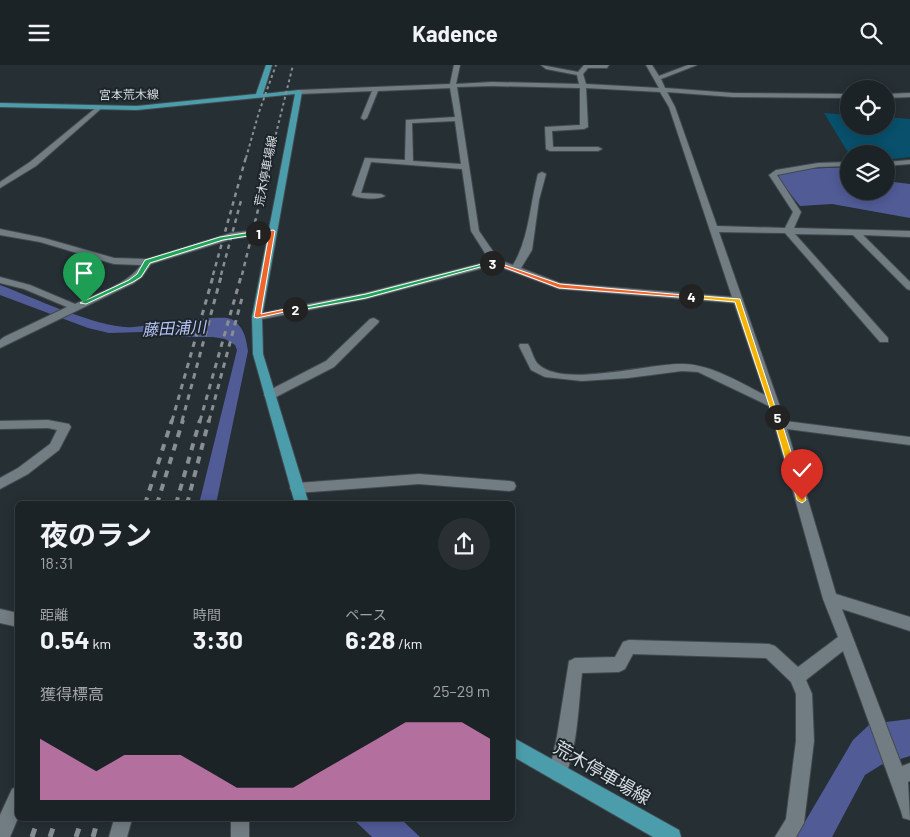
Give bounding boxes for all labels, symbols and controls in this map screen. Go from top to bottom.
icon: menu [25,19,53,47]
icon: search [857,19,885,47]
text: Kadence [412,20,498,46]
map controls [840,80,895,200]
button: locate [840,80,895,135]
street label: 宮本荒木線 [99,86,159,102]
street label: 荒木停車場線 [251,134,279,207]
button: layers [840,145,895,200]
pin: 1 [246,221,270,245]
text: 1 [256,225,261,242]
pin: 3 [480,251,504,275]
pin [63,252,105,303]
text: 3 [489,255,496,272]
icon: arrive [70,259,98,287]
pin: 4 [678,283,704,309]
text: 4 [687,288,696,305]
pin: 2 [282,297,308,321]
text: 2 [292,301,299,318]
water label: 藤田浦川 [142,316,208,339]
pin: 5 [764,405,790,429]
text: 5 [774,409,781,426]
pin [781,449,823,500]
icon: check [788,456,816,484]
text: 夜のラン [40,517,152,551]
button: share [438,518,490,570]
text: 18:31 [40,553,73,572]
text: 距離 [40,606,68,623]
text: 時間 [193,606,221,623]
text: ペース [345,606,387,623]
text: 0.54 [40,624,90,654]
text: 3:30 [193,624,243,654]
text: 6:28 [345,624,395,654]
text: km [90,635,111,652]
text: /km [395,635,422,652]
text: 25–29 m [433,681,490,700]
text: 獲得標高 [40,684,104,703]
street label: 荒木停車場線 [550,736,655,809]

